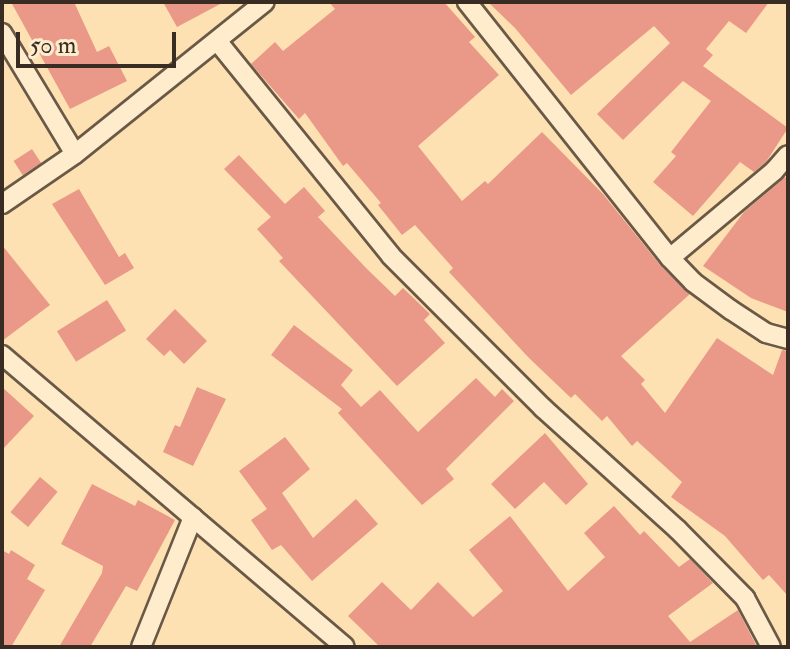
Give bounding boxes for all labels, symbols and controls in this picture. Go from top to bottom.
scale bar [20,16,180,66]
text: 50 m [30,30,76,61]

